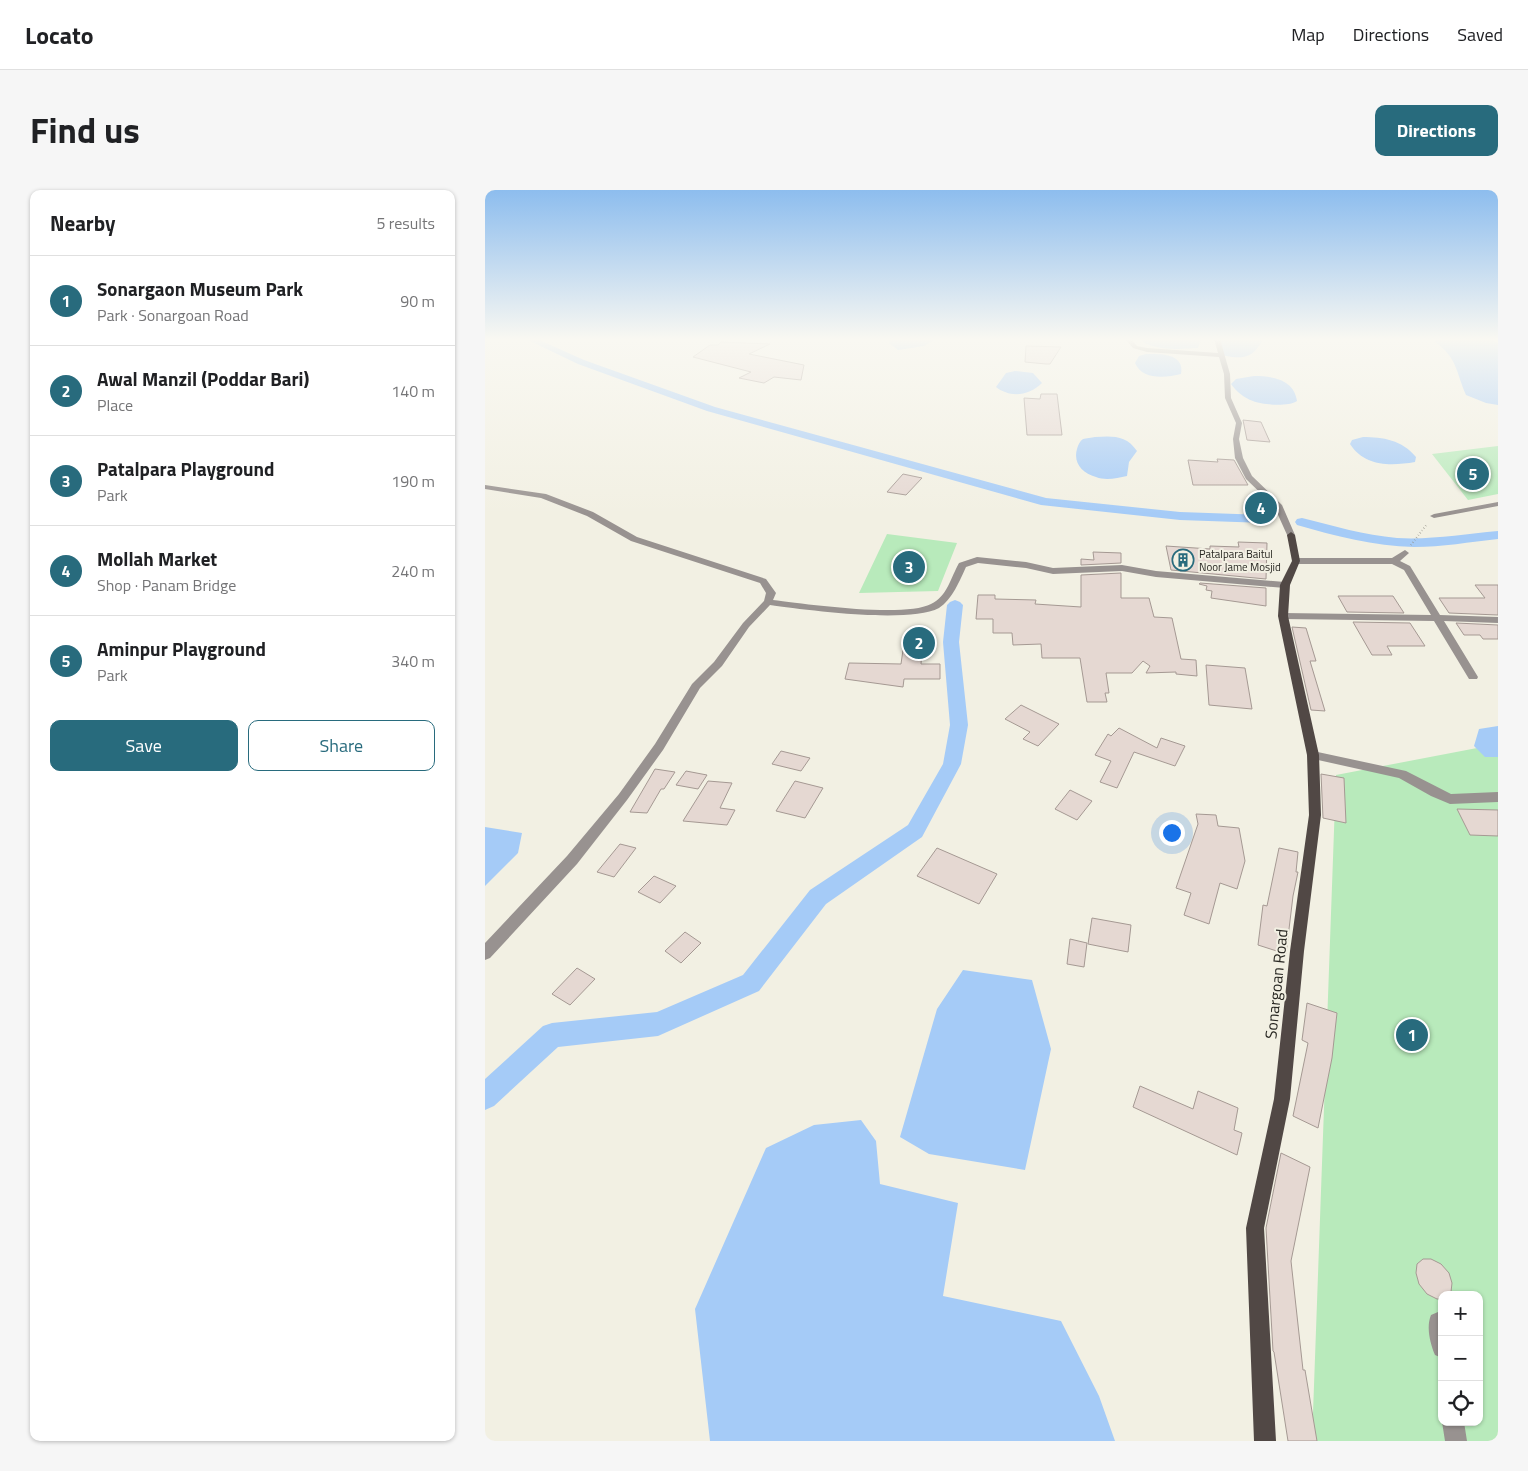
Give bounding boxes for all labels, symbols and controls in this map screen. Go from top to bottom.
text: Locato [25,17,94,53]
text: Map [1291,21,1325,48]
text: Directions [1353,21,1429,48]
text: Saved [1457,21,1503,48]
text: Find us [30,103,140,157]
button: Directions [1375,105,1498,156]
text: Nearby [50,207,115,239]
text: 5 results [376,211,435,235]
text: Sonargaon Museum Park [97,274,303,303]
text: 1 [62,289,70,313]
text: 90 m [400,289,435,313]
text: Park · Sonargoan Road [97,303,249,327]
text: Awal Manzil (Poddar Bari) [97,364,309,393]
text: 2 [62,379,70,403]
text: 140 m [391,379,435,403]
text: Place [97,393,133,417]
text: Patalpara Playground [97,454,275,483]
pin: 5 [1457,455,1489,493]
text: 3 [62,469,70,493]
text: 190 m [391,469,435,493]
text: Park [97,483,128,507]
pin: 4 [1245,489,1277,527]
text: Mollah Market [97,544,217,573]
place label: Patalpara Baitul Noor Jame Mosjid [1199,546,1281,575]
pin: 3 [893,548,925,586]
building icon: Patalpara Baitul Noor Jame Mosjid [1171,548,1195,572]
text: 4 [62,559,70,583]
text: 240 m [391,559,435,583]
text: Shop · Panam Bridge [97,573,236,597]
pin: 2 [903,624,935,662]
text: Aminpur Playground [97,634,266,663]
text: 5 [62,649,70,673]
text: 340 m [391,649,435,673]
text: Park [97,663,128,687]
button: Save [50,720,238,771]
button: Share [248,720,435,771]
your location [1159,820,1185,846]
street label: Sonargoan Road [1258,928,1294,1040]
pin: 1 [1396,1016,1428,1054]
map controls [1438,1291,1483,1426]
button: + [1438,1291,1483,1336]
button: − [1438,1336,1483,1381]
button: locate [1438,1381,1483,1426]

